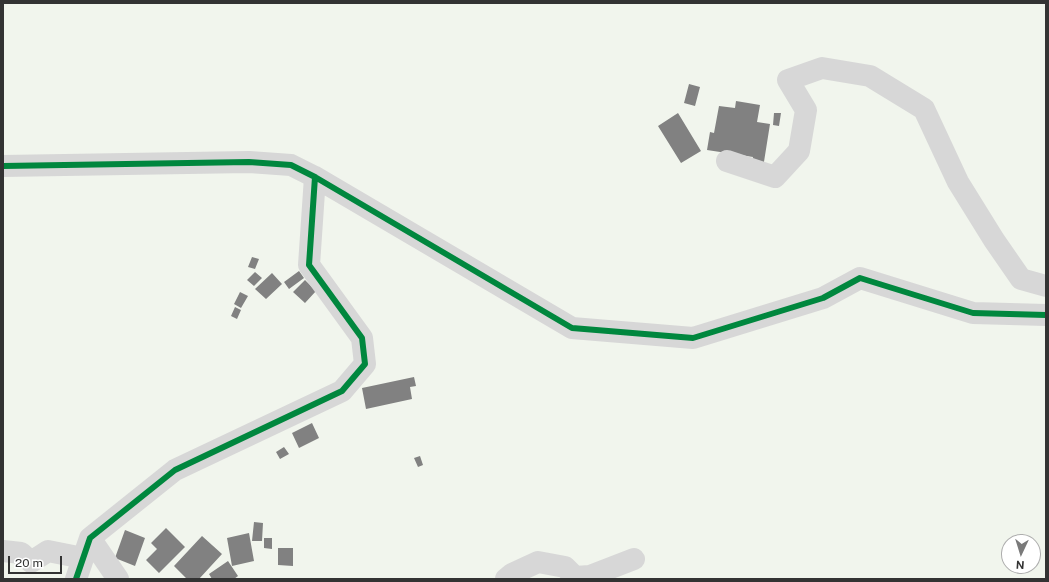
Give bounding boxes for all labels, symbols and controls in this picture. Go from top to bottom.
north arrow [1001,534,1041,574]
scale bar [10,548,64,574]
text: 20 m [15,556,43,570]
text: N [1016,559,1025,571]

